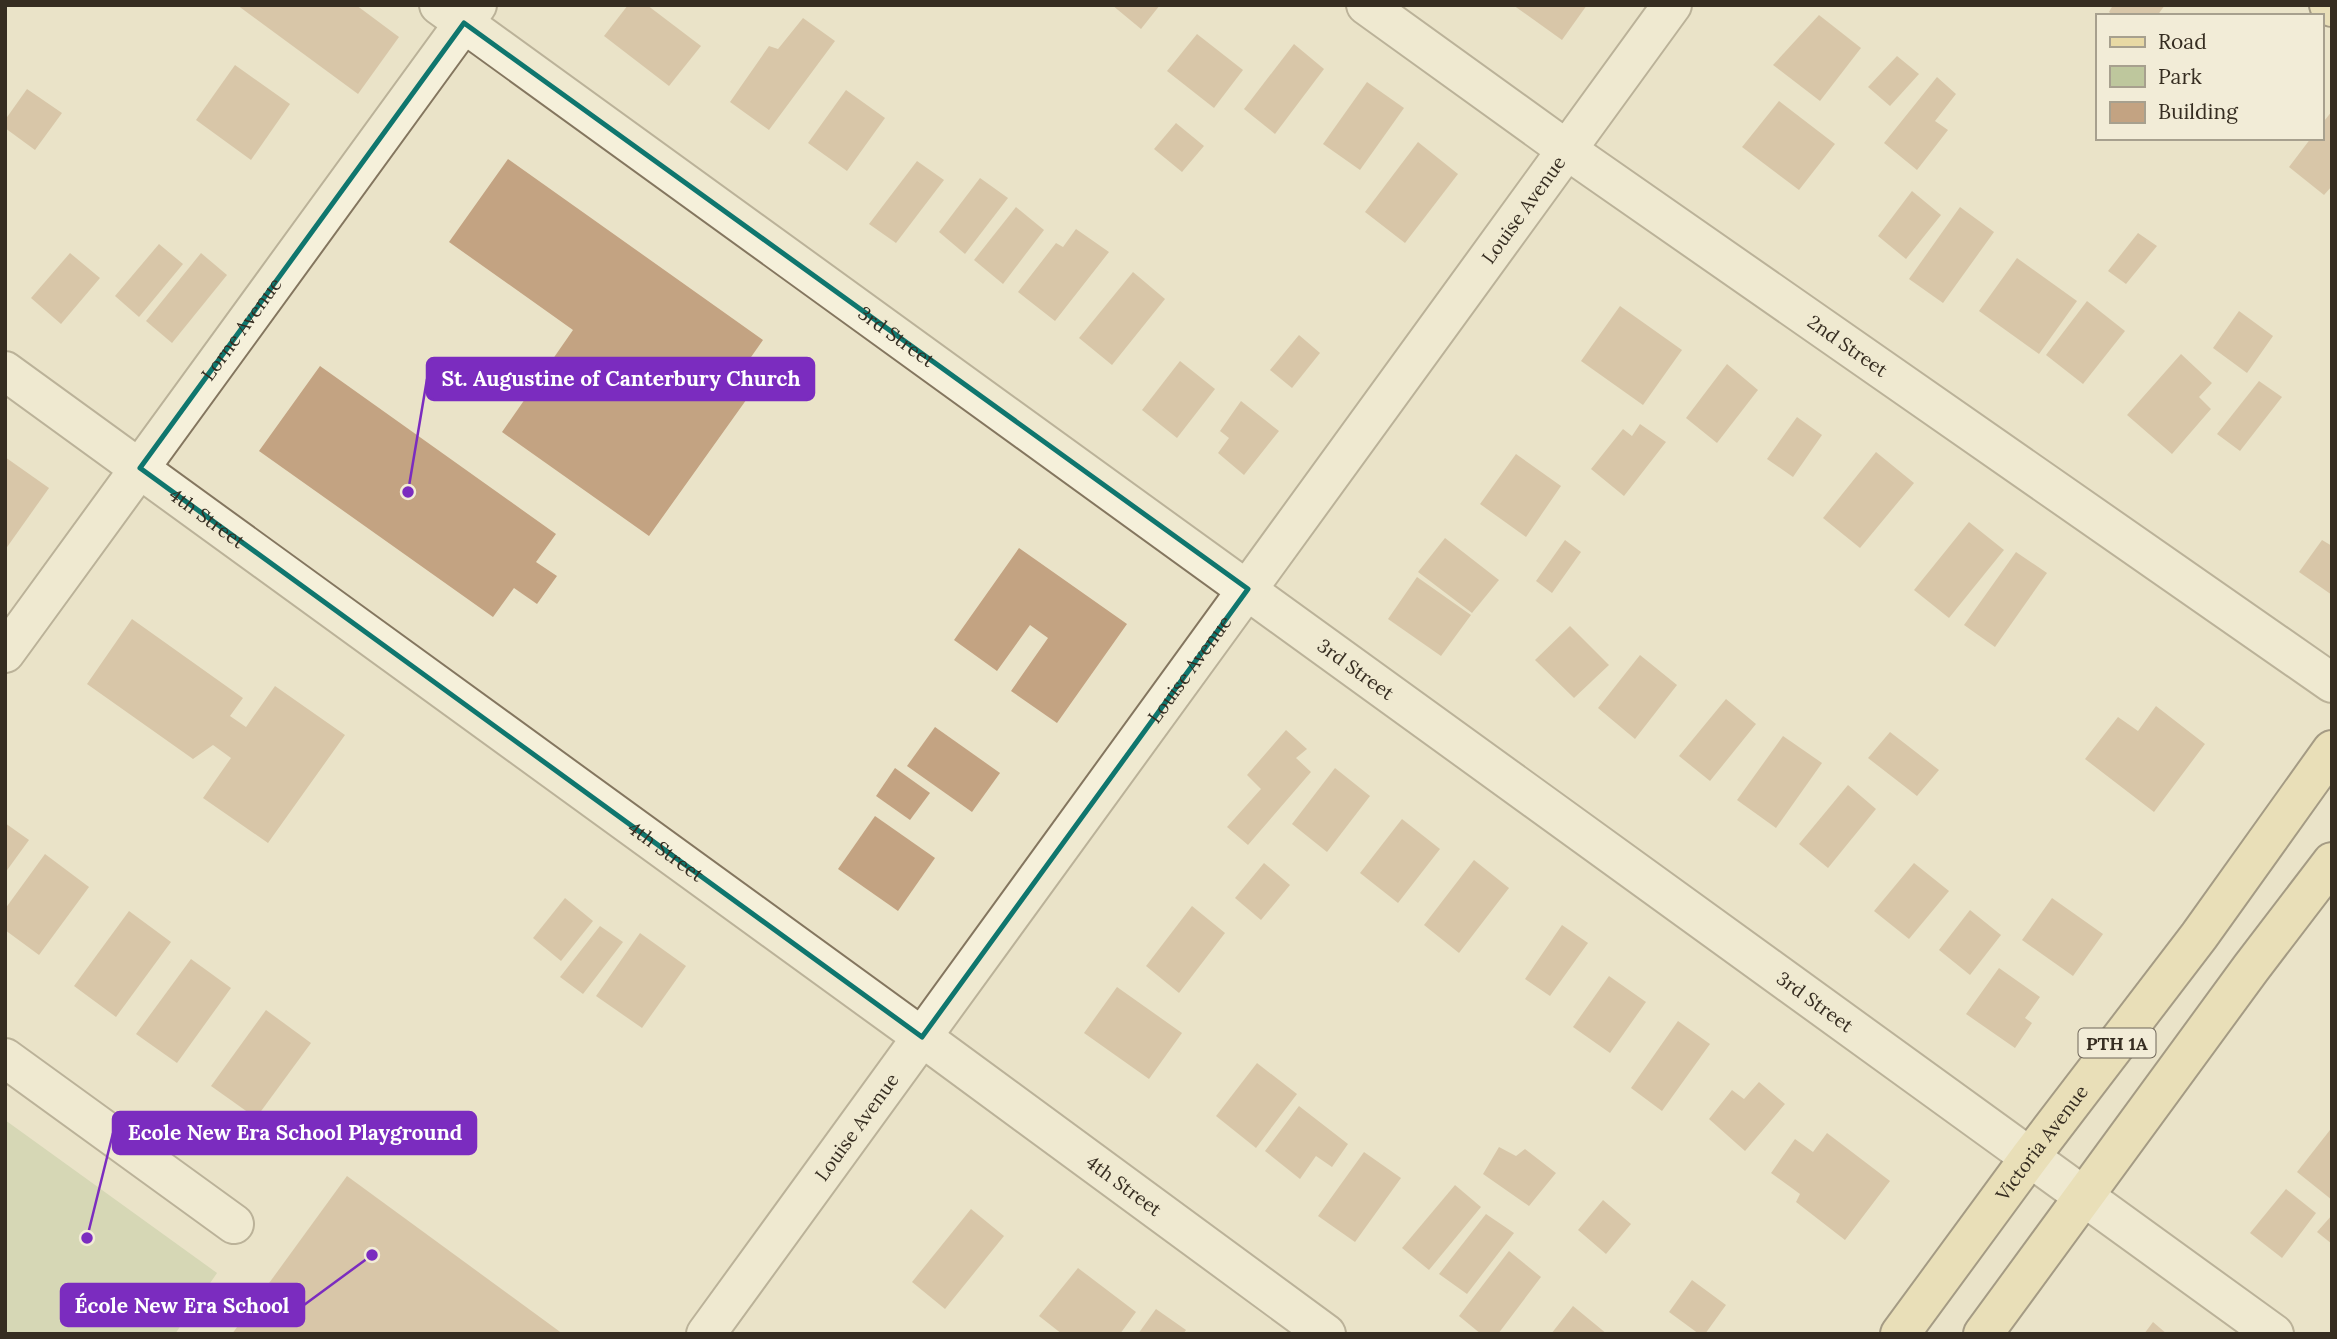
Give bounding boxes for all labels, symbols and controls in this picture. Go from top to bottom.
legend [2096,14,2323,140]
text: Road [2158,28,2207,55]
text: Park [2158,63,2202,90]
text: Building [2158,98,2238,125]
street label: Louise Avenue [1476,151,1570,268]
street label: Lorne Avenue [196,273,287,385]
street label: 3rd Street [854,301,940,373]
street label: 2nd Street [1803,309,1893,382]
callout: St. Augustine of Canterbury Church [427,358,814,400]
text: St. Augustine of Canterbury Church [442,365,801,392]
street label: 4th Street [165,482,250,554]
street label: Louise Avenue [1142,610,1236,728]
street label: 3rd Street [1313,633,1399,705]
street label: 4th Street [623,816,709,887]
street label: 3rd Street [1772,966,1859,1038]
road number: PTH 1A [2078,1028,2156,1058]
street label: Louise Avenue [809,1068,904,1186]
street label: Victoria Avenue [1990,1080,2093,1206]
callout: Ecole New Era School Playground [113,1112,476,1154]
text: Ecole New Era School Playground [128,1119,462,1146]
street label: 4th Street [1081,1150,1167,1222]
callout: École New Era School [61,1284,304,1326]
text: École New Era School [75,1292,290,1319]

